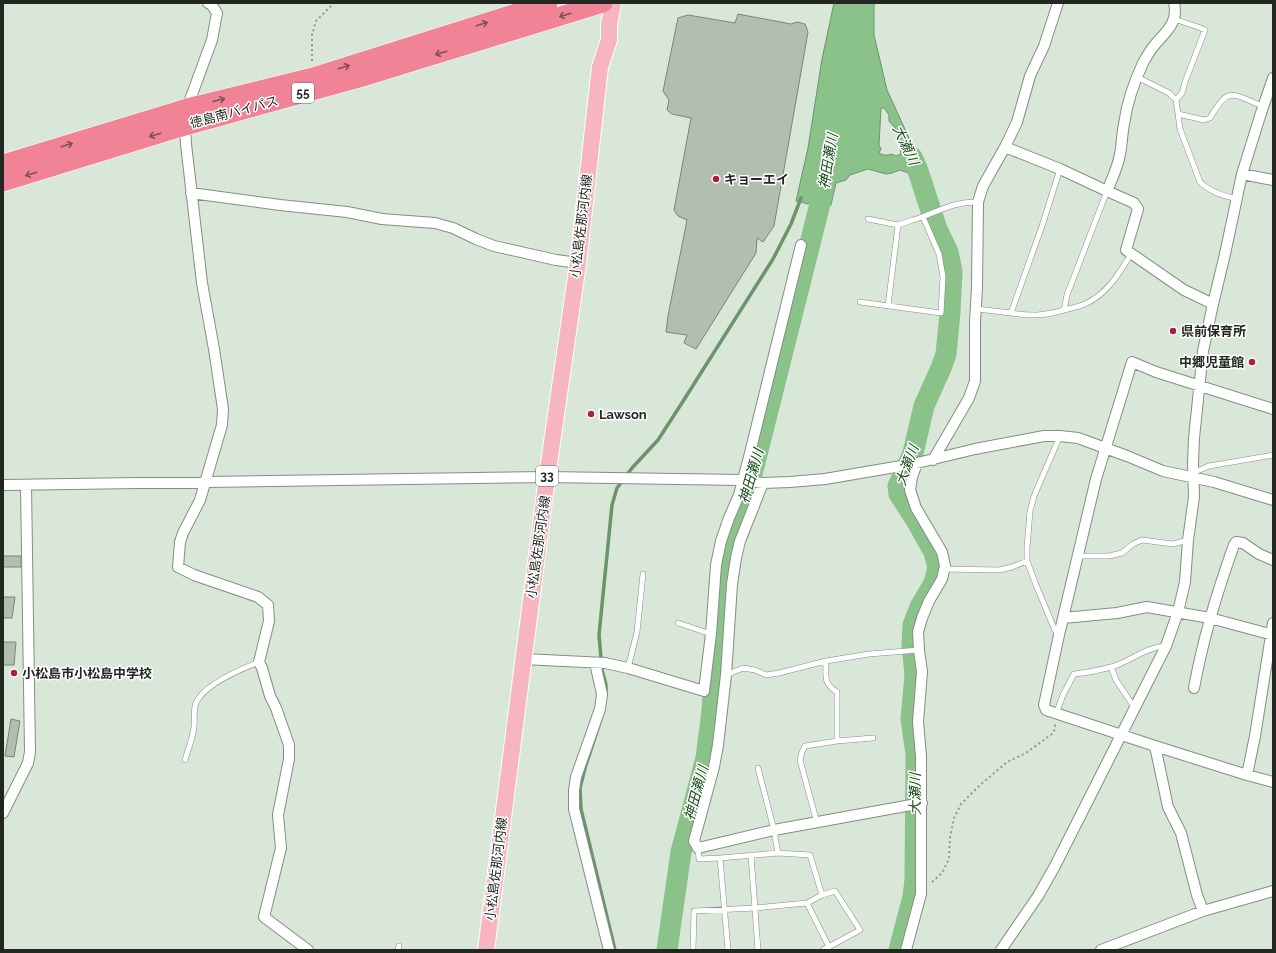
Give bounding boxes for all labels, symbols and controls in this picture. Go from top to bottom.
one-way arrow [560,11,572,19]
one-way arrow [475,20,488,27]
one-way arrow [435,50,448,57]
one-way arrow [337,63,350,70]
road number: 55 [292,83,314,103]
street label: 徳島南バイパス [188,93,280,131]
one-way arrow [212,96,225,103]
water label: 大瀬川 [890,123,923,169]
water label: 神田瀬川 [816,130,841,190]
one-way arrow [148,132,161,139]
one-way arrow [60,141,73,148]
one-way arrow [25,170,37,178]
place label: キョーエイ [724,172,789,187]
street label: 小松島佐那河内線 [567,173,595,279]
marker: キョーエイ [711,174,721,184]
place label: 県前保育所 [1181,324,1246,339]
marker: 県前保育所 [1168,326,1178,336]
place label: 中郷児童館 [1179,355,1244,370]
marker: 中郷児童館 [1247,357,1257,367]
place label: Lawson [599,407,647,422]
marker: Lawson [586,409,596,419]
water label: 大瀬川 [892,441,922,487]
water label: 神田瀬川 [736,445,767,505]
road number: 33 [536,466,558,486]
street label: 小松島佐那河内線 [523,494,553,600]
place label: 小松島市小松島中学校 [22,666,152,681]
marker: 小松島市小松島中学校 [9,668,19,678]
water label: 神田瀬川 [681,762,711,822]
water label: 大瀬川 [907,771,923,815]
street label: 小松島佐那河内線 [482,816,510,922]

